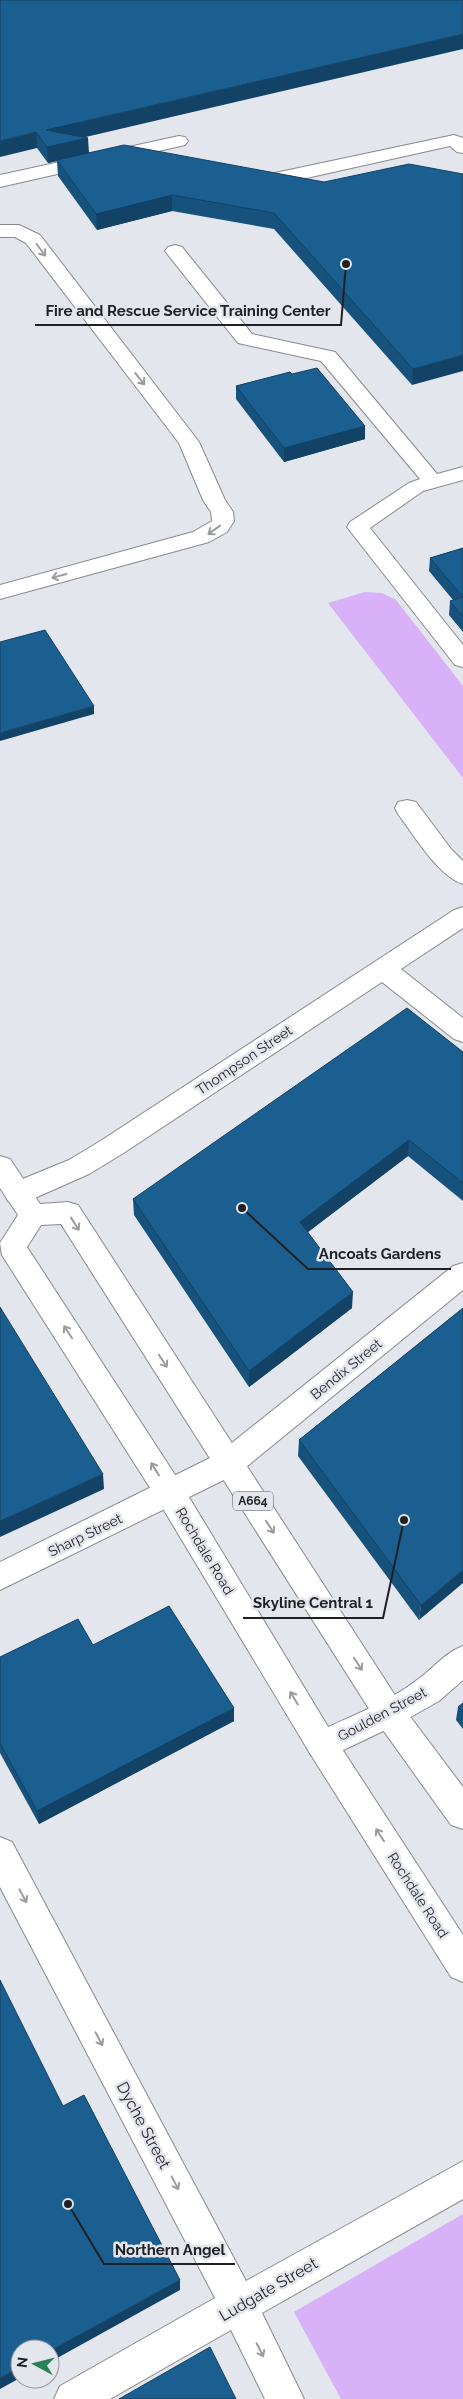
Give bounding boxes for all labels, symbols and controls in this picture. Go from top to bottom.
one-way arrow [36,243,46,257]
callout: Fire and Rescue Service Training Center [35,295,341,325]
text: Fire and Rescue Service Training Center [45,302,331,320]
one-way arrow [134,372,145,385]
one-way arrow [207,525,221,535]
one-way arrow [51,572,67,581]
street label: Thompson Street [193,1022,295,1098]
one-way arrow [70,1217,81,1231]
callout: Ancoats Gardens [308,1239,451,1269]
text: Ancoats Gardens [319,1245,441,1263]
one-way arrow [62,1325,73,1339]
street label: Bendix Street [307,1335,385,1403]
one-way arrow [158,1353,168,1367]
one-way arrow [149,1463,159,1477]
road number: A664 [233,1492,273,1510]
street label: Rochdale Road [173,1505,237,1597]
street label: Sharp Street [45,1510,125,1560]
one-way arrow [264,1520,275,1534]
callout: Skyline Central 1 [243,1588,383,1618]
text: Skyline Central 1 [253,1594,373,1612]
one-way arrow [353,1656,363,1670]
street label: Goulden Street [335,1684,429,1744]
one-way arrow [288,1691,298,1705]
one-way arrow [375,1829,385,1843]
street label: Rochdale Road [384,1849,452,1941]
one-way arrow [18,1888,28,1903]
one-way arrow [94,2032,104,2047]
street label: Dyche Street [113,2078,175,2173]
one-way arrow [171,2175,180,2190]
callout: Northern Angel [104,2234,235,2264]
text: Northern Angel [115,2241,225,2259]
street label: Ludgate Street [216,2253,321,2325]
north arrow [10,2339,60,2389]
one-way arrow [256,2343,266,2358]
text: N [14,2356,31,2369]

